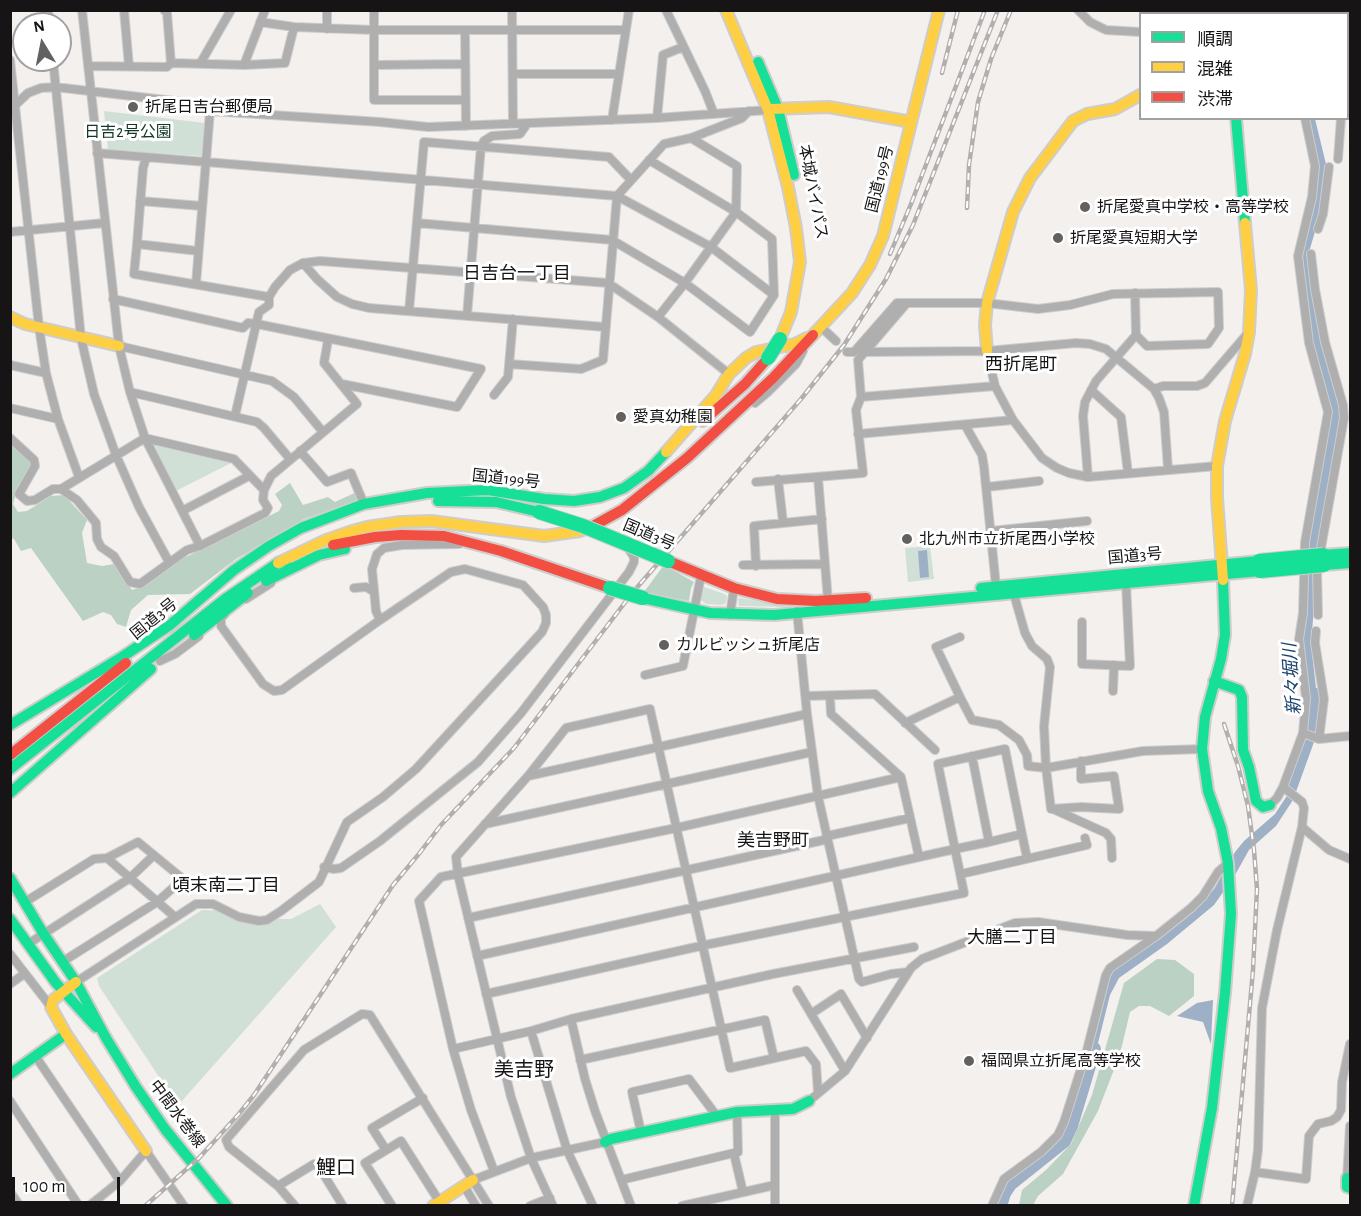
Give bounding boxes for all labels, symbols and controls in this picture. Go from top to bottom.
north arrow [12,12,72,72]
legend [1139,12,1349,120]
text: N [32,17,46,35]
text: 順調 [1197,31,1233,49]
text: 混雑 [1197,61,1233,79]
text: 渋滞 [1197,91,1233,109]
place label: 折尾日吉台郵便局 [145,97,273,117]
marker: 折尾日吉台郵便局 [126,100,140,114]
park label: 日吉2号公園 [84,122,172,142]
street label: 本城バイパス [794,143,832,241]
street label: 国道199号 [862,143,898,215]
place label: 折尾愛真中学校・高等学校 [1097,197,1289,217]
marker: 折尾愛真中学校・高等学校 [1078,200,1092,214]
place label: 折尾愛真短期大学 [1070,228,1198,248]
marker: 折尾愛真短期大学 [1051,231,1065,245]
district label: 日吉台一丁目 [463,263,571,285]
district label: 西折尾町 [985,354,1057,376]
place label: 愛真幼稚園 [633,407,713,427]
marker: 愛真幼稚園 [614,410,628,424]
street label: 国道199号 [471,466,541,492]
street label: 国道3号 [620,515,678,555]
place label: 北九州市立折尾西小学校 [919,529,1095,549]
marker: 北九州市立折尾西小学校 [900,532,914,546]
street label: 国道3号 [1107,544,1163,568]
street label: 国道3号 [127,594,181,644]
place label: カルビッシュ折尾店 [676,635,820,655]
marker: カルビッシュ折尾店 [657,638,671,652]
water label: 新々堀川 [1279,642,1305,716]
district label: 美吉野町 [737,830,809,852]
district label: 頃末南二丁目 [172,875,280,897]
district label: 大膳二丁目 [967,927,1057,949]
place label: 福岡県立折尾高等学校 [981,1051,1141,1071]
marker: 福岡県立折尾高等学校 [962,1054,976,1068]
district label: 美吉野 [494,1058,554,1082]
street label: 中間水巻線 [145,1076,209,1152]
district label: 鯉口 [316,1156,356,1180]
scale bar [15,1165,123,1203]
text: 100 m [23,1178,66,1196]

